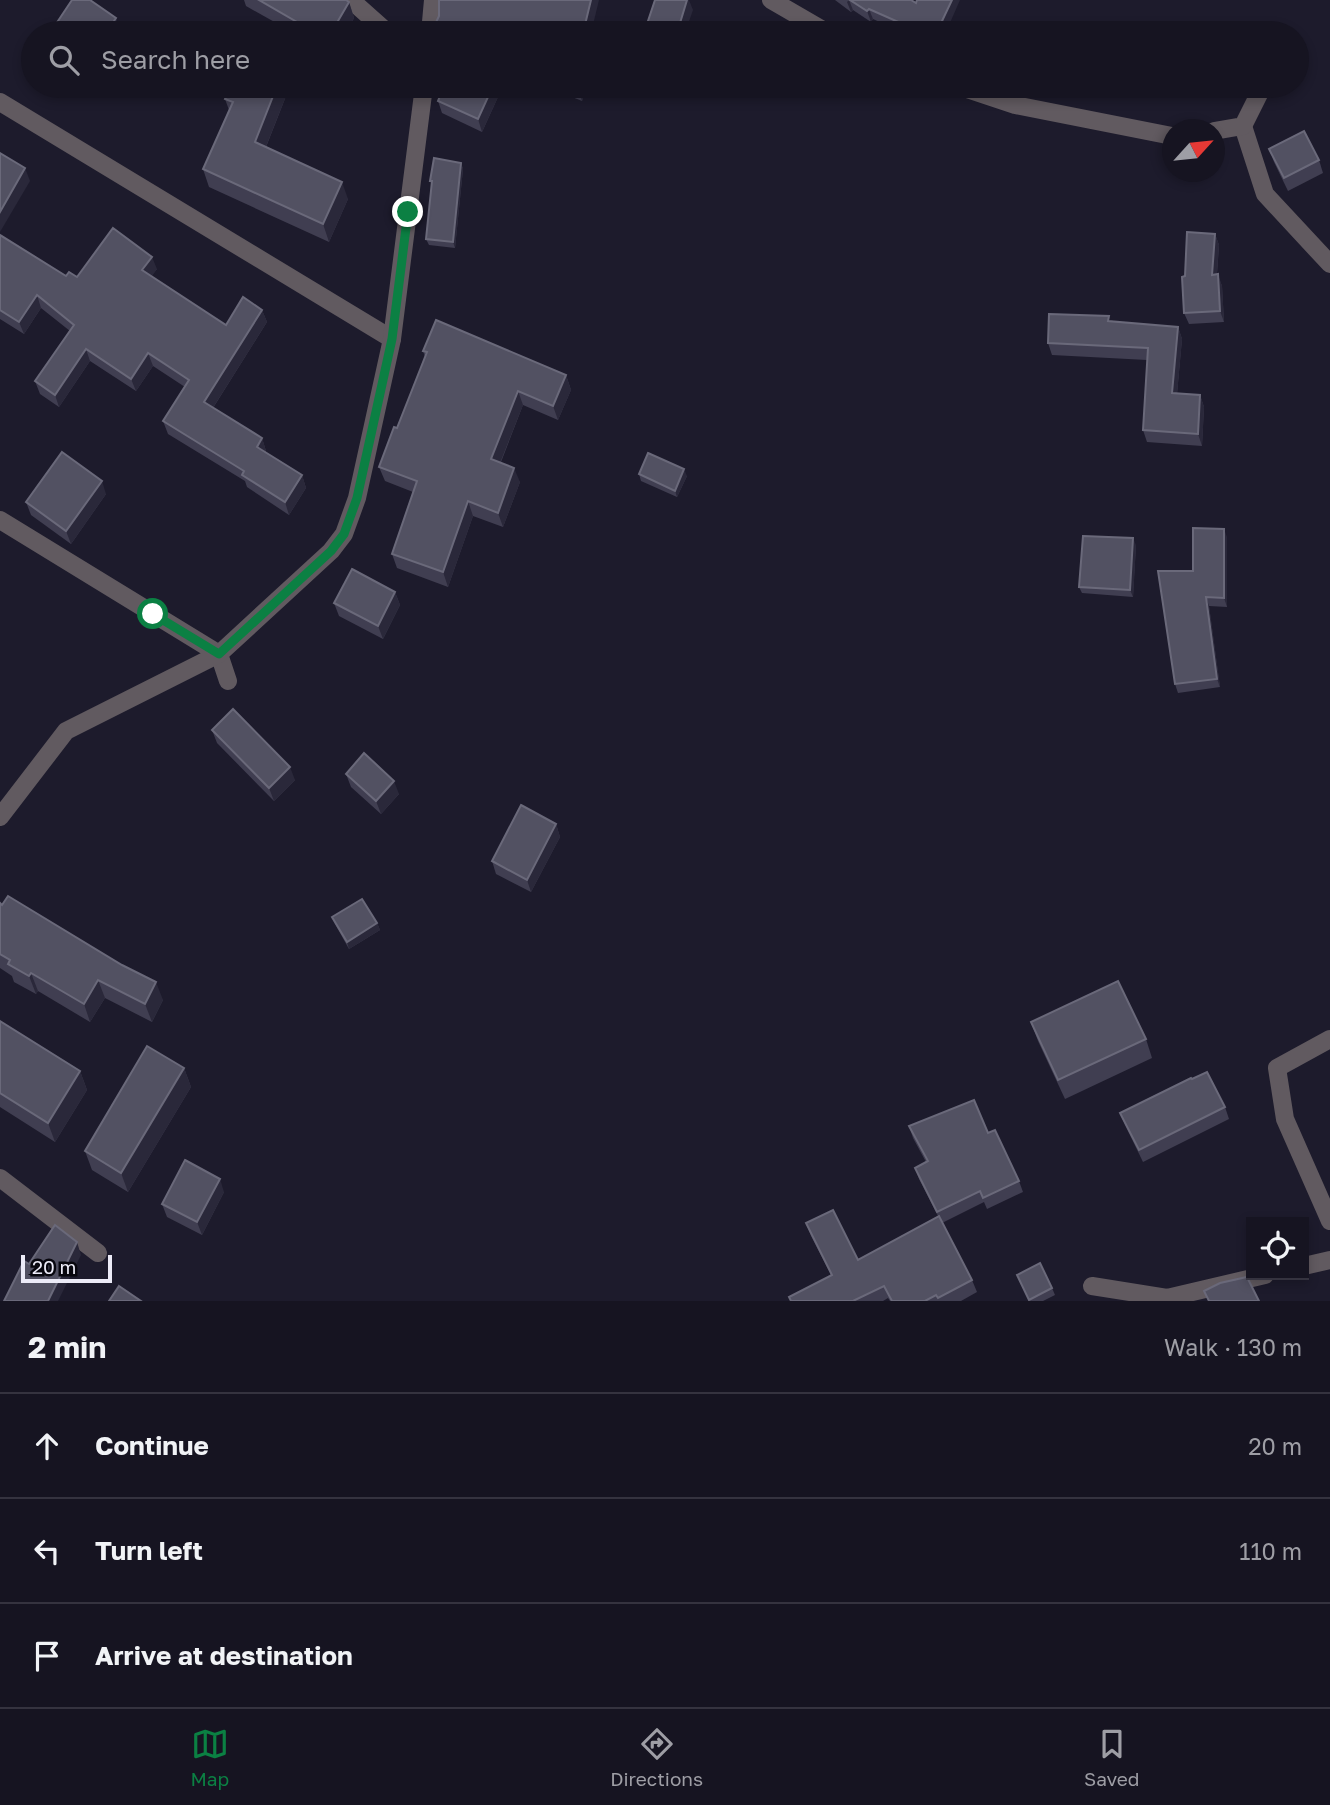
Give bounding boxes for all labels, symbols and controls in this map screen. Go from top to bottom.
search box [21,21,1309,98]
icon: search [45,41,83,79]
text: Search here [101,44,250,75]
north arrow [1162,119,1225,182]
route end [392,196,423,227]
route start [137,598,168,629]
map controls [1246,1217,1309,1280]
button: locate [1246,1217,1309,1280]
scale bar [21,1252,112,1284]
text: 20 m [32,1255,76,1278]
text: 2 min [28,1329,106,1365]
text: Walk · 130 m [1164,1333,1302,1361]
icon: ahead [28,1427,66,1465]
text: Continue [95,1430,209,1461]
text: 20 m [1248,1432,1302,1460]
icon: left [28,1532,66,1570]
text: Turn left [95,1535,203,1566]
text: 110 m [1239,1537,1302,1565]
icon: arrive [28,1637,66,1675]
text: Arrive at destination [95,1640,353,1671]
tab: Map [190,1725,229,1790]
tab: Directions [610,1725,703,1790]
tab: Saved [1084,1725,1140,1790]

